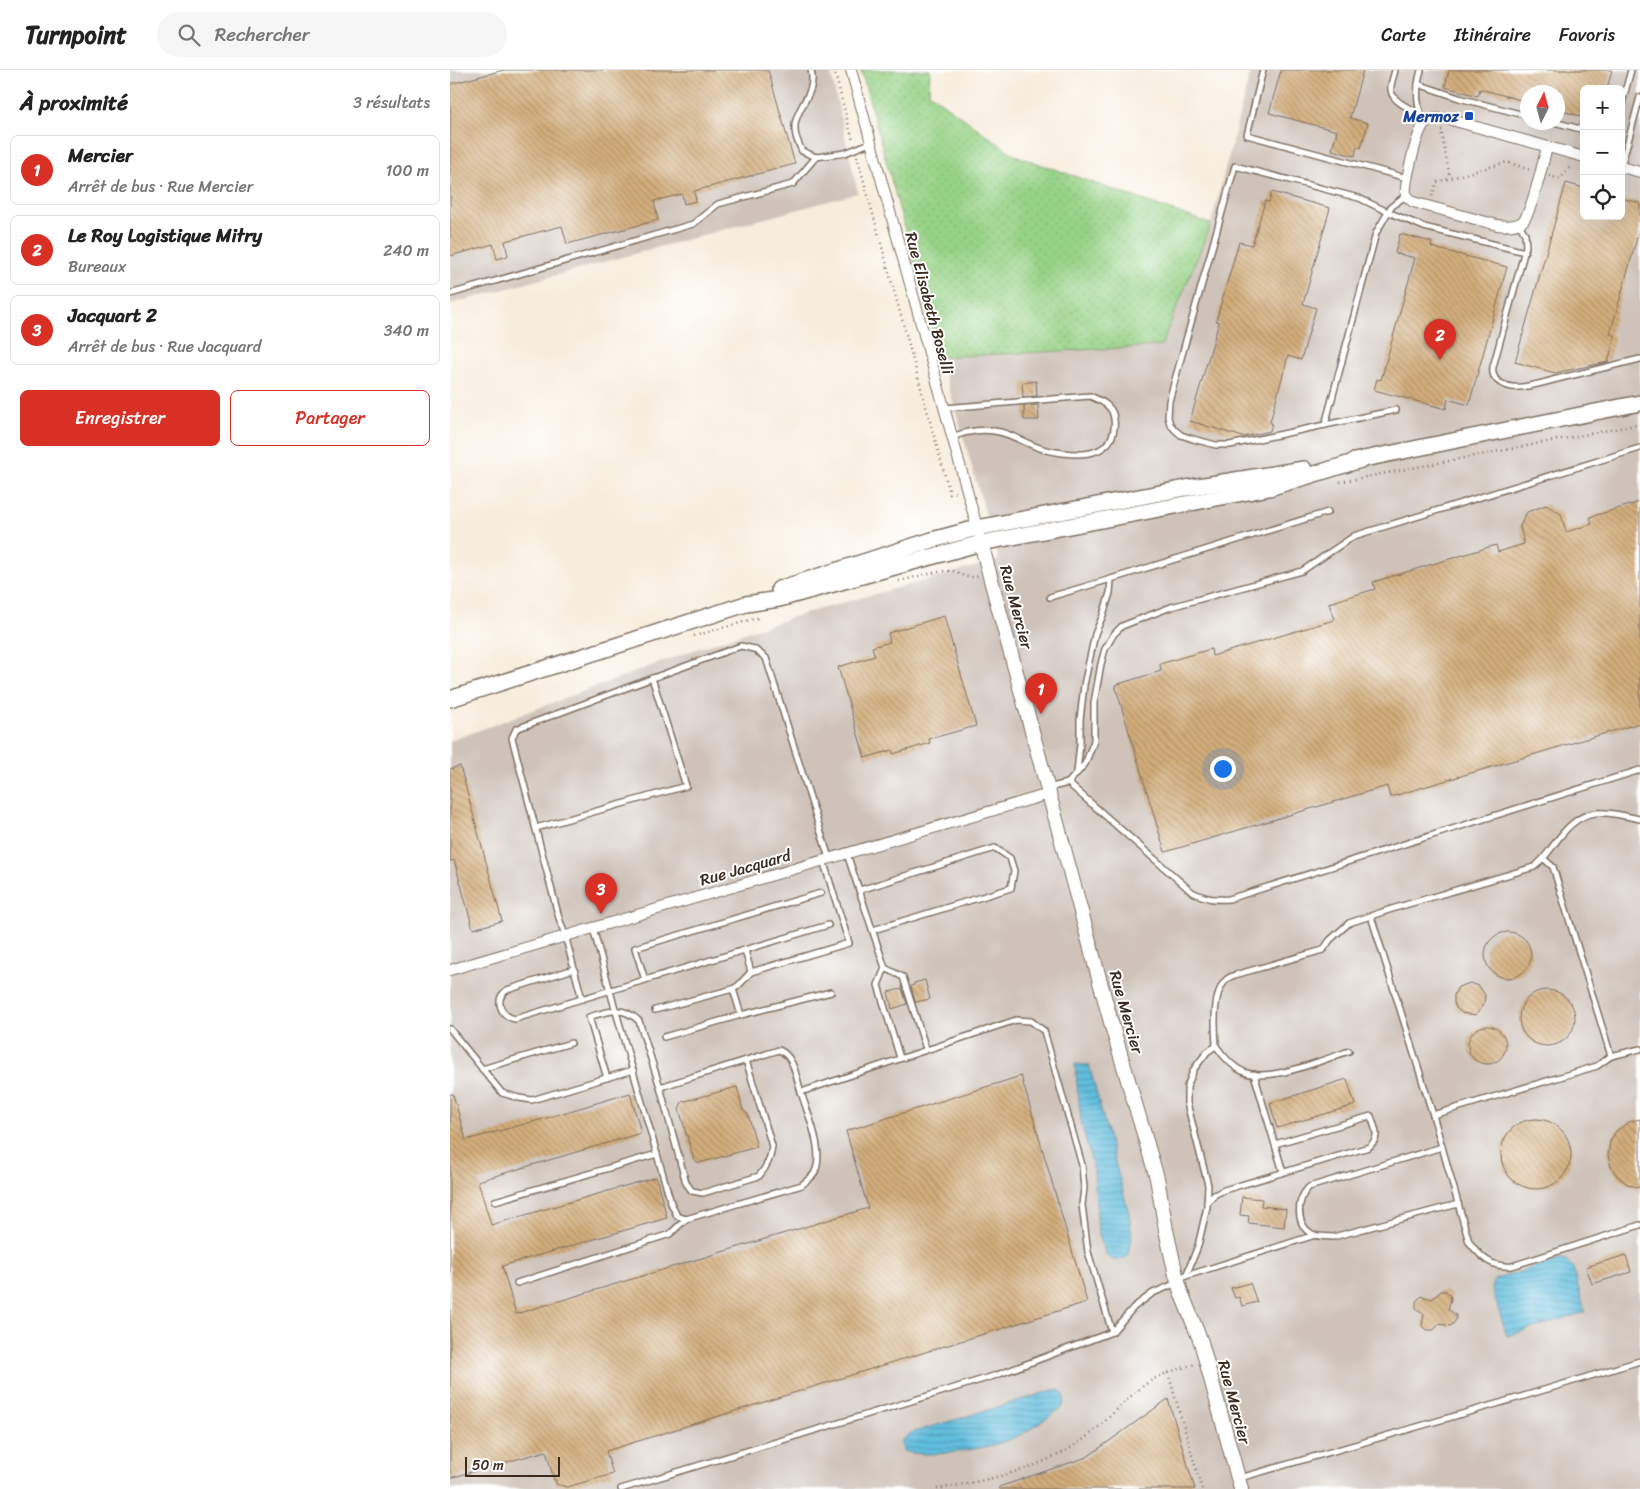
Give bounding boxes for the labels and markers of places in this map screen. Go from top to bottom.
place label: Mermoz [1402,102,1459,131]
marker: Mermoz [1463,110,1475,122]
pin: 2 [1424,319,1456,360]
pin: 1 [1025,673,1057,714]
pin: 3 [585,873,617,914]

